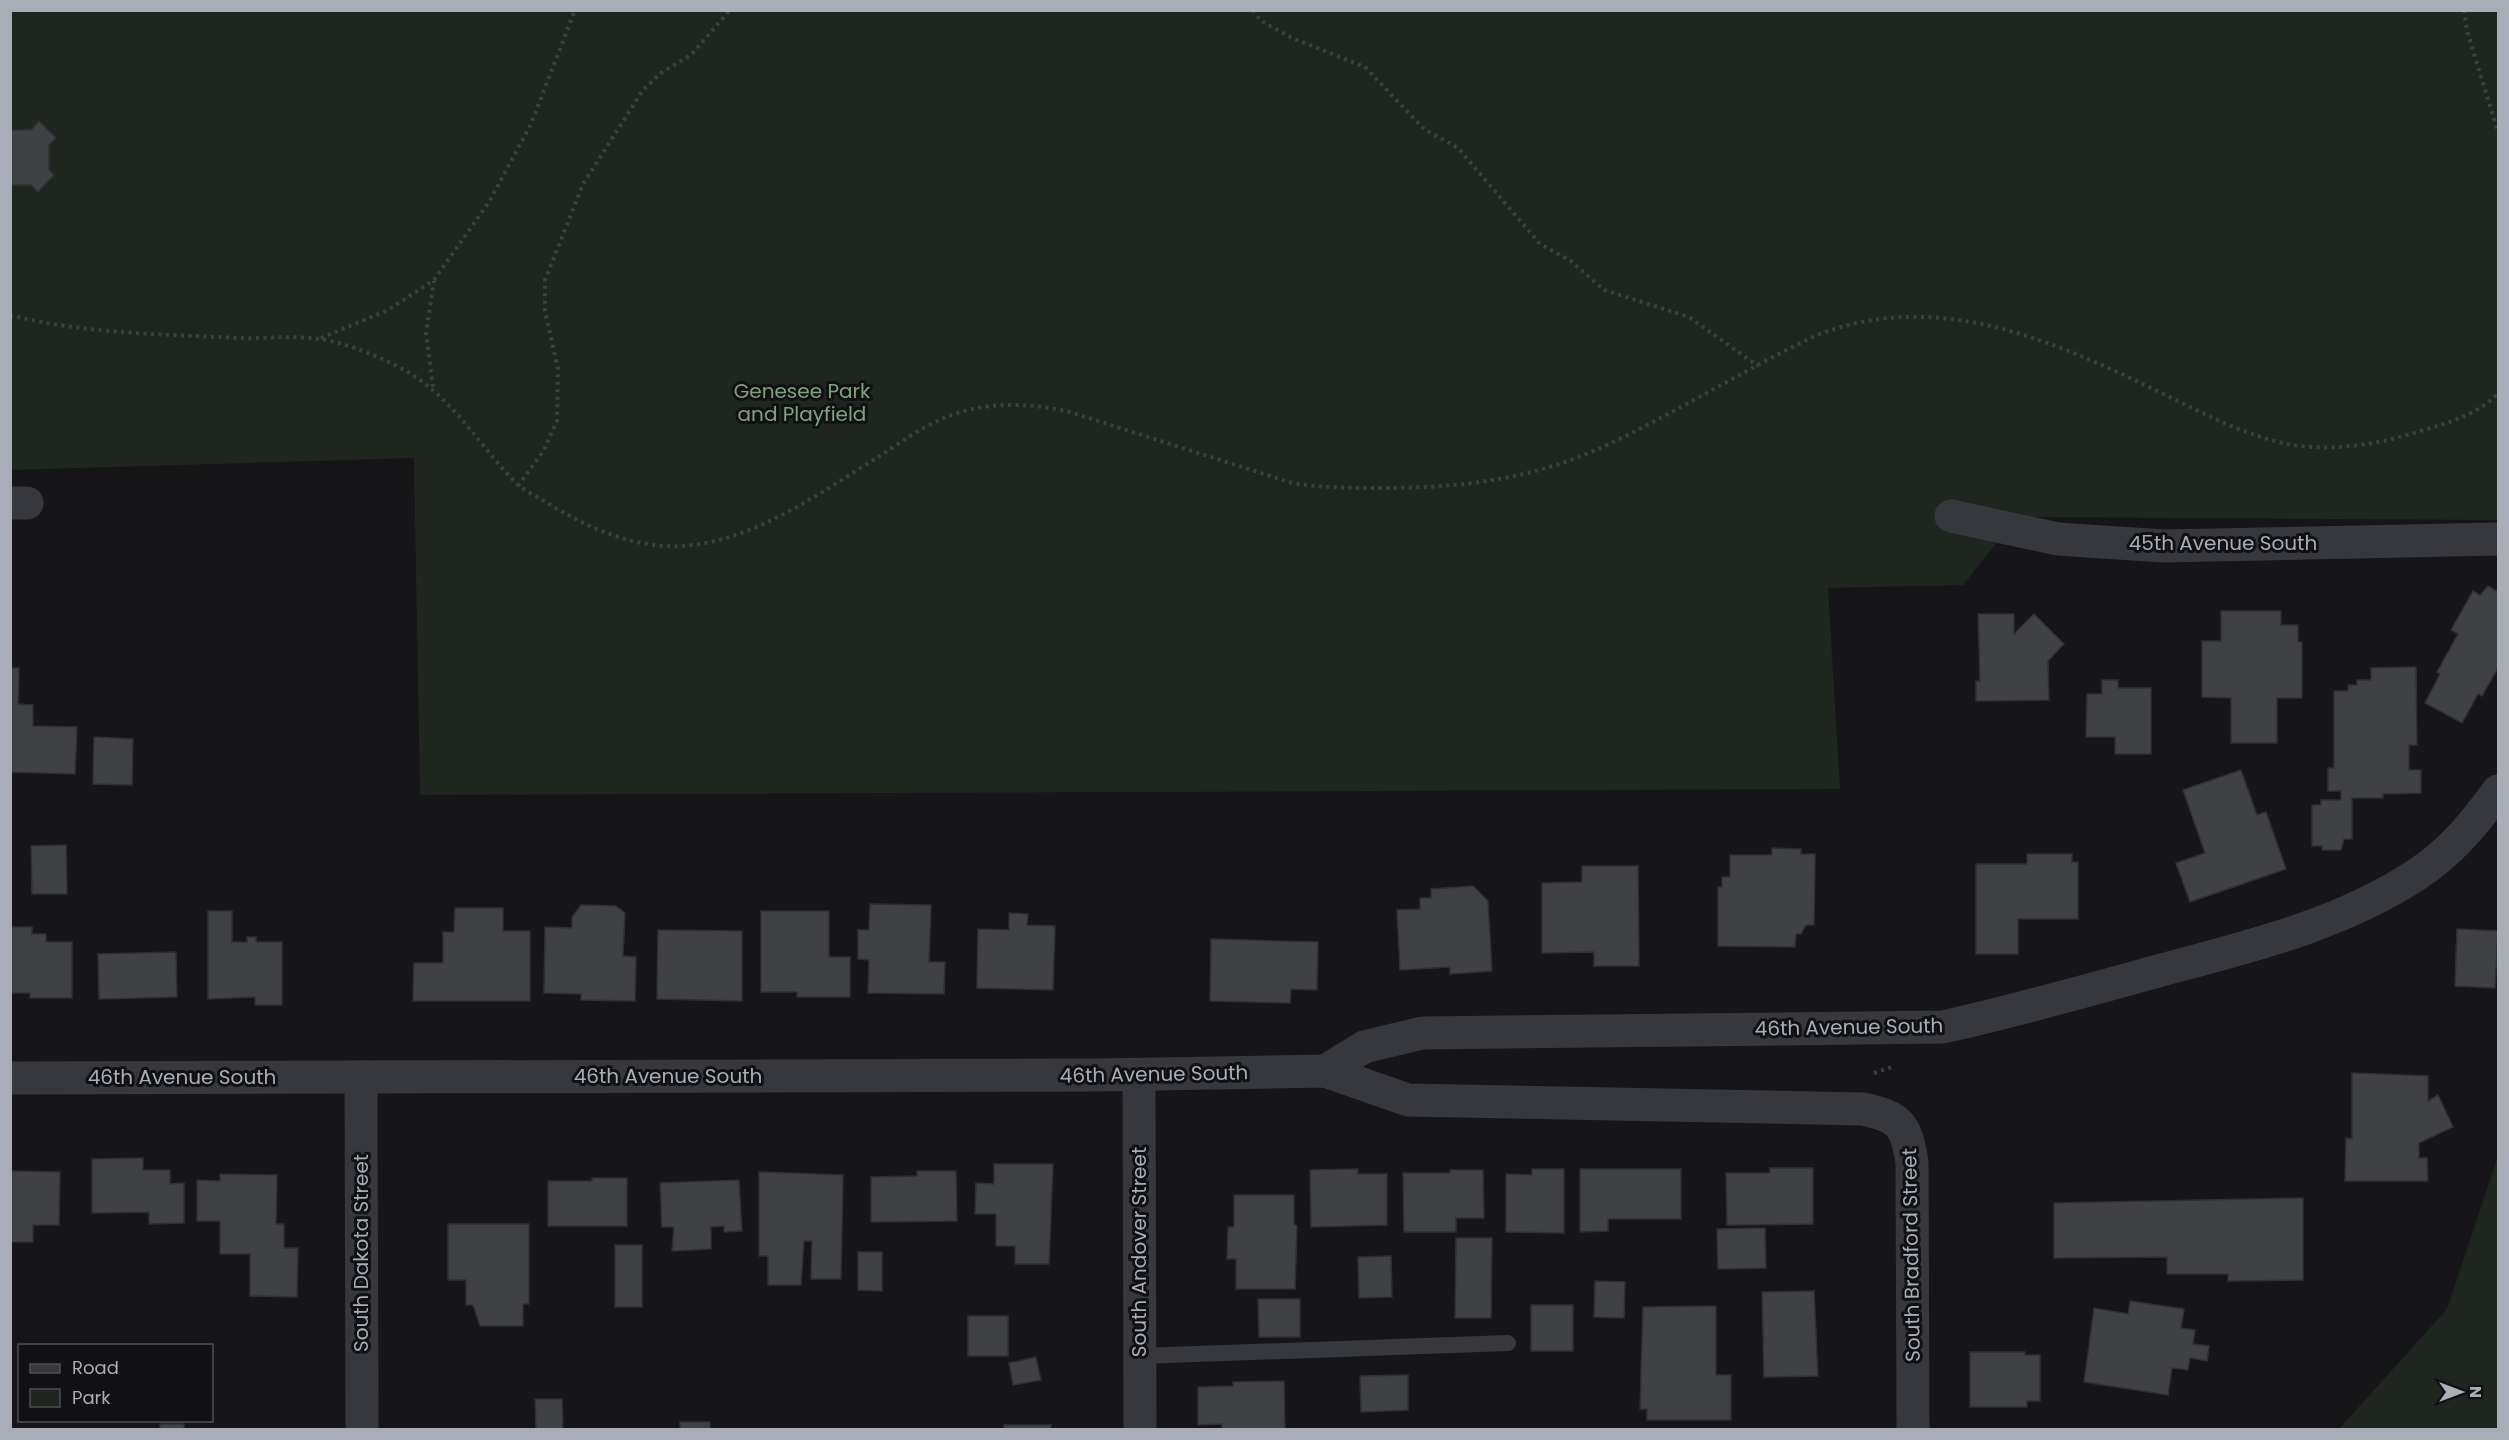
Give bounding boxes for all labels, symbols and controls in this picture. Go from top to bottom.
park label: Genesee Park and Playfield [734,377,871,428]
street label: 45th Avenue South [2129,529,2317,557]
street label: 46th Avenue South [1754,1011,1944,1043]
street label: 46th Avenue South [1059,1058,1249,1090]
street label: 46th Avenue South [574,1062,762,1090]
street label: 46th Avenue South [88,1063,276,1091]
street label: South Andover Street [1125,1147,1153,1357]
street label: South Bradford Street [1895,1148,1927,1362]
street label: South Dakota Street [347,1154,375,1352]
legend [18,1344,213,1422]
text: Road [72,1355,119,1380]
north arrow [2431,1362,2491,1422]
text: Park [72,1385,111,1410]
text: N [2464,1386,2487,1398]

